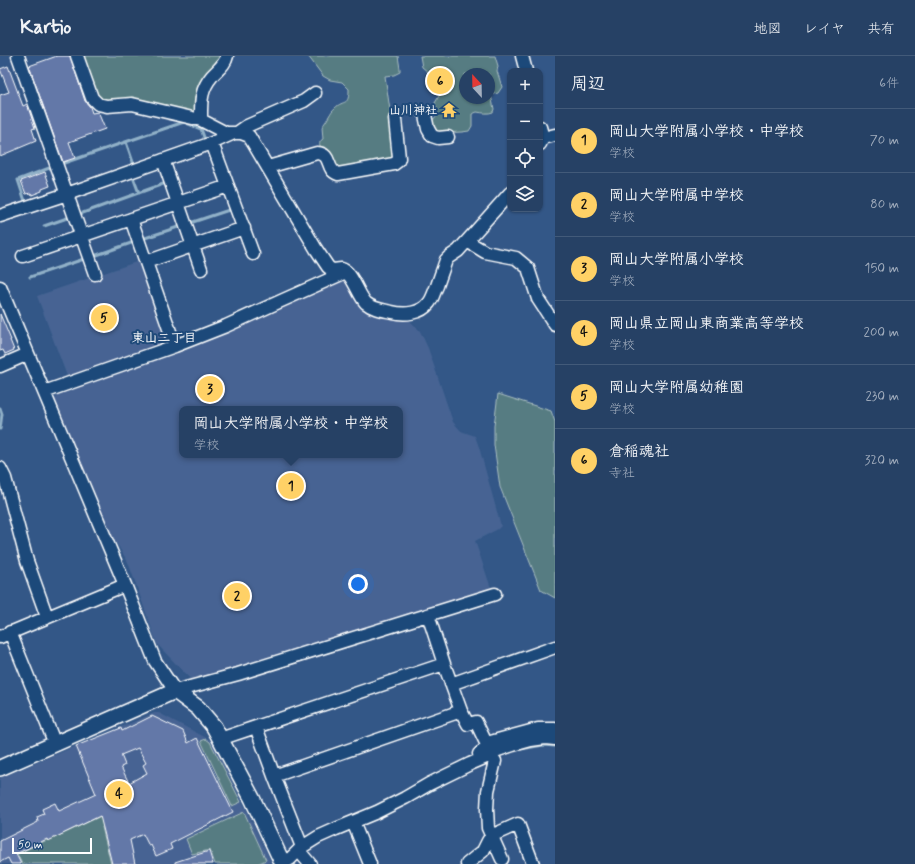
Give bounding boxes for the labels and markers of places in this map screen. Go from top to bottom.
pin: 6 [427,66,453,96]
temple icon: 山川神社 [440,101,458,119]
place label: 山川神社 [389,103,437,119]
pin: 5 [91,303,117,333]
pin: 3 [197,374,223,404]
pin: 1 [278,471,304,501]
pin: 2 [224,581,250,611]
pin: 4 [106,779,132,809]

